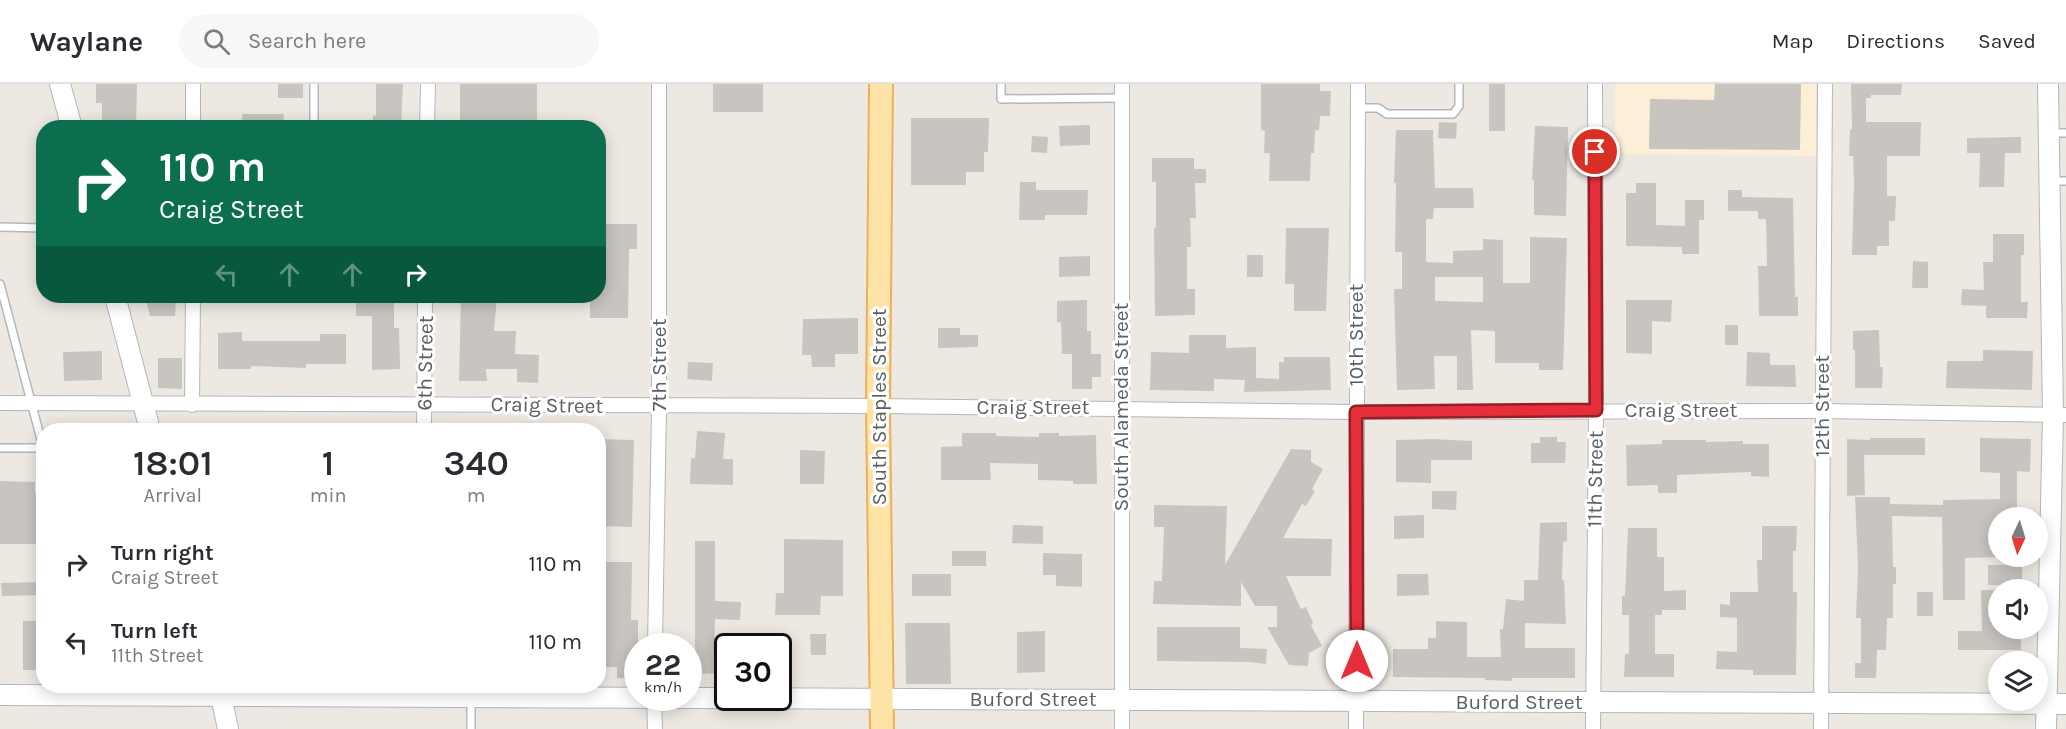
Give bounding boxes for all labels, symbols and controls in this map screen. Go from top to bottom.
search box [179,14,599,68]
text: Waylane [30,25,143,58]
icon: search [200,25,233,58]
text: Search here [248,28,366,54]
text: Map [1772,29,1813,53]
text: Directions [1846,29,1945,53]
text: Saved [1978,29,2036,53]
pin [1569,126,1620,177]
icon: arrive [1578,135,1611,168]
text: 110 m [159,142,266,192]
icon: right [60,144,138,222]
text: Craig Street [159,193,304,225]
icon: left [210,258,243,291]
icon: ahead [273,258,306,291]
icon: ahead [336,258,369,291]
icon: right [399,258,432,291]
street label: 10th Street [1344,284,1368,386]
street label: South Alameda Street [1109,302,1133,512]
street label: South Staples Street [867,308,891,506]
street label: 6th Street [412,315,438,411]
street label: 7th Street [647,318,671,412]
street label: 12th Street [1810,355,1834,457]
street label: Craig Street [490,392,604,418]
street label: Craig Street [977,395,1089,419]
street label: Craig Street [1625,398,1737,422]
street label: 11th Street [1582,430,1608,528]
text: 18:01 [133,442,213,484]
text: 1 [322,442,334,484]
text: 340 [443,442,509,484]
text: Arrival [144,484,202,507]
text: min [310,484,347,507]
text: m [467,484,486,507]
north arrow [1988,507,2048,567]
map controls [1988,507,2048,711]
text: Turn right [111,540,214,566]
icon: right [60,548,93,581]
text: 110 m [529,551,582,577]
text: Craig Street [111,566,218,589]
button: sound [1988,579,2048,639]
text: Turn left [111,618,198,644]
icon: left [60,626,93,659]
text: 110 m [529,629,582,655]
position arrow [1325,629,1389,693]
speed limit sign: 30 [714,633,792,711]
text: 11th Street [111,644,203,667]
text: 22 [645,647,681,683]
button: layers [1988,651,2048,711]
text: km/h [644,678,682,696]
street label: Buford Street [969,687,1097,711]
street label: Buford Street [1455,690,1583,714]

